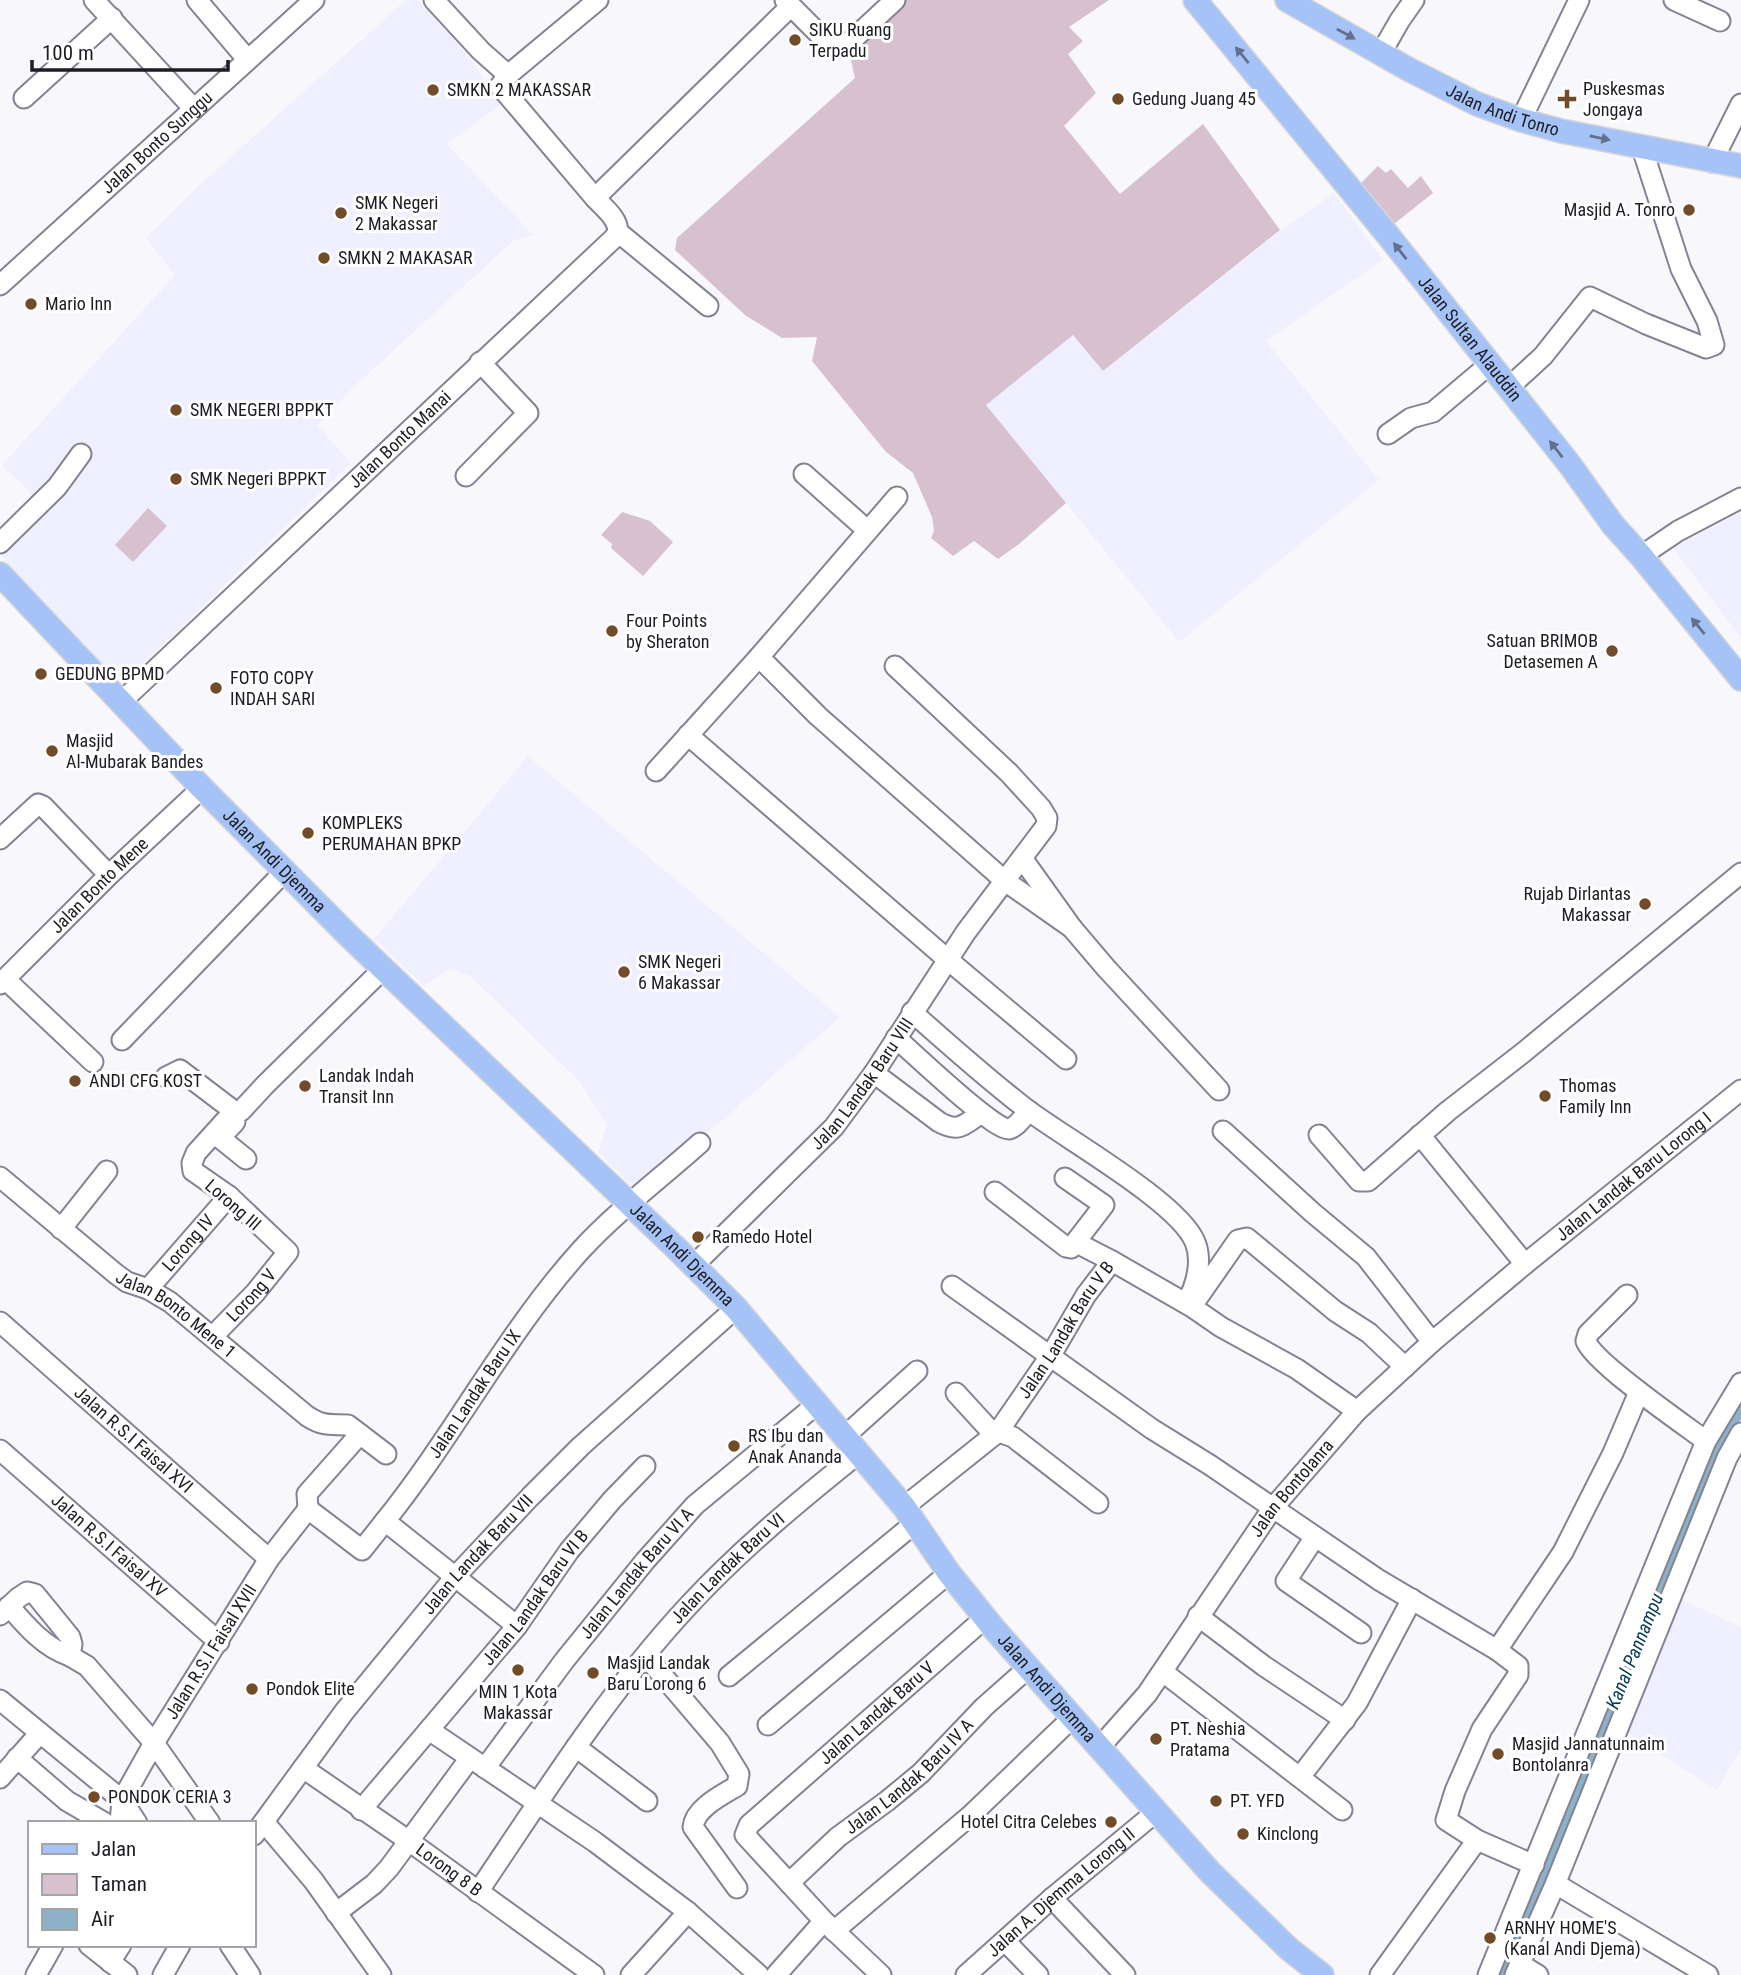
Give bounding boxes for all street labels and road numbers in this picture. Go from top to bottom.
street label: Jalan Andi Tonro [1443,79,1562,140]
street label: Jalan Bonto Sunggu [97,87,216,198]
street label: Jalan Sultan Alauddin [1414,271,1526,405]
street label: Jalan Bonto Manai [344,386,455,492]
street label: Jalan Andi Djemma [219,804,331,917]
street label: Jalan Bonto Mene [46,833,152,937]
street label: Jalan Landak Baru VIII [806,1014,917,1154]
street label: Jalan Landak Baru Lorong I [1551,1107,1715,1245]
street label: Lorong III [201,1175,266,1235]
street label: Jalan Andi Djemma [626,1199,739,1310]
street label: Lorong IV [157,1210,218,1275]
street label: Jalan Landak Baru V B [1013,1257,1118,1402]
street label: Lorong V [222,1264,280,1326]
street label: Jalan Bonto Mene 1 [112,1266,240,1362]
street label: Jalan Landak Baru IX [424,1326,525,1462]
street label: Jalan R.S.I Faisal XVI [70,1382,197,1497]
street label: Jalan Bontolanra [1245,1435,1338,1541]
street label: Jalan R.S.I Faisal XV [47,1489,171,1601]
street label: Jalan Landak Baru VII [418,1490,537,1618]
street label: Jalan Landak Baru VI A [575,1503,698,1643]
street label: Jalan Landak Baru VI [666,1508,788,1628]
street label: Jalan Landak Baru VI B [477,1525,592,1669]
street label: Jalan R.S.I Faisal XVII [160,1580,261,1723]
street label: Jalan Andi Djemma [993,1629,1101,1746]
street label: Jalan Landak Baru V [815,1657,938,1768]
street label: Jalan Landak Baru IV A [841,1713,978,1838]
street label: Jalan A. Djemma Lorong II [983,1823,1139,1961]
street label: Lorong 8 B [412,1839,486,1900]

